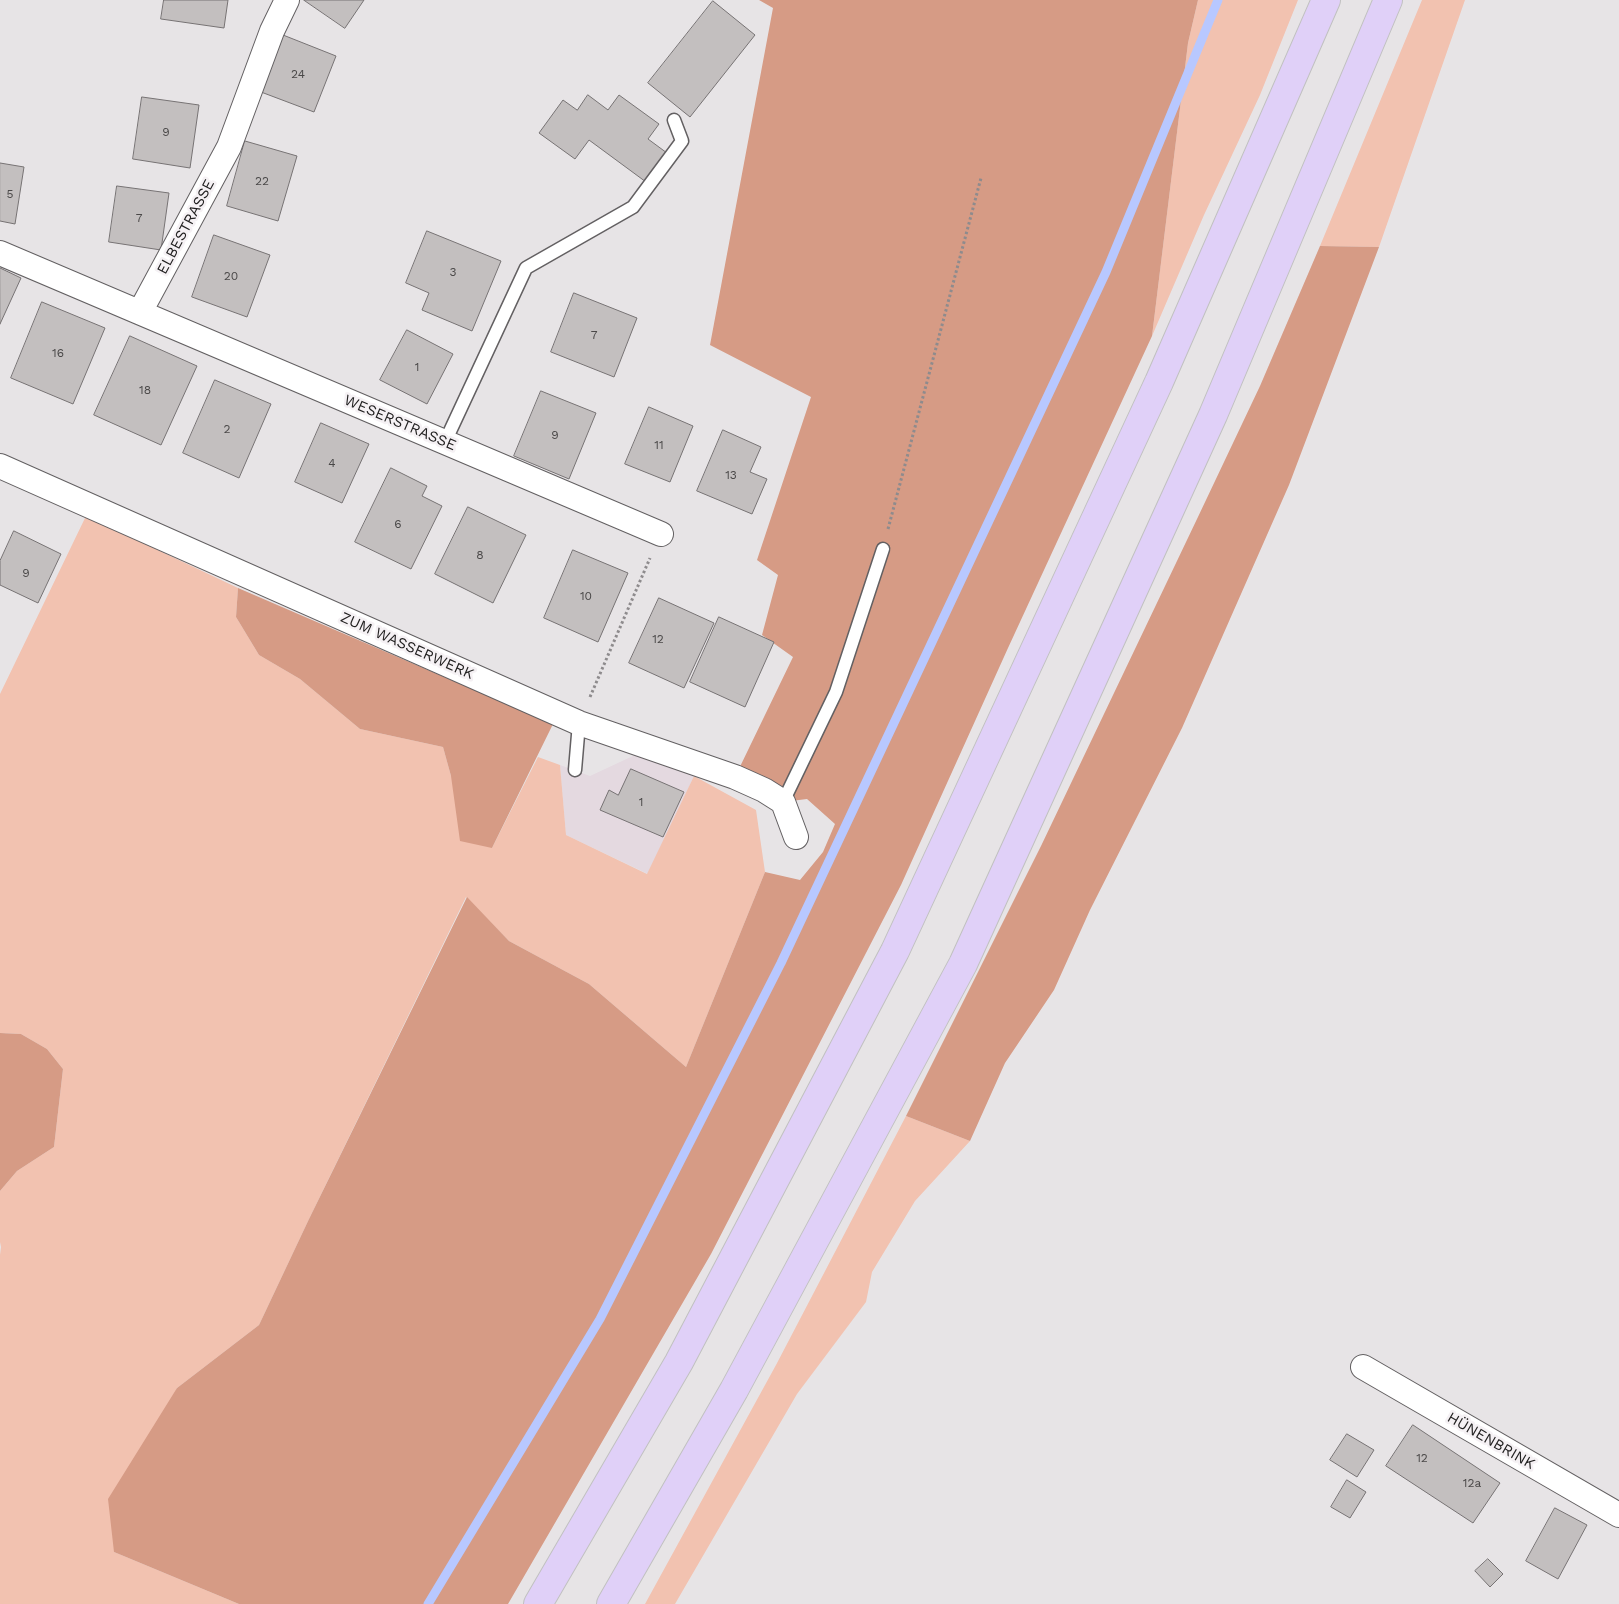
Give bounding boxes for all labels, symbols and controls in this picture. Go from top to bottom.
house number: 24 [291,67,305,81]
house number: 9 [162,125,170,139]
house number: 22 [255,174,269,188]
street label: ELBESTRASSE [153,177,219,277]
house number: 5 [7,187,13,201]
house number: 7 [136,211,142,225]
house number: 3 [450,265,456,279]
house number: 20 [224,269,238,283]
house number: 7 [591,328,597,342]
house number: 16 [52,346,64,360]
house number: 1 [415,360,419,374]
house number: 18 [139,383,151,397]
street label: WESERSTRASSE [341,391,459,455]
house number: 2 [224,422,230,436]
house number: 9 [551,428,559,442]
house number: 11 [654,438,664,452]
house number: 4 [328,456,336,470]
house number: 13 [725,468,737,482]
house number: 6 [394,517,402,531]
house number: 8 [476,548,484,562]
house number: 9 [22,566,30,580]
house number: 10 [580,589,592,603]
street label: ZUM WASSERWERK [338,608,476,684]
house number: 12 [652,632,664,646]
house number: 1 [639,795,643,809]
street label: HÜNENBRINK [1444,1409,1538,1473]
house number: 12 [1416,1451,1428,1465]
house number: 12a [1463,1476,1481,1490]

